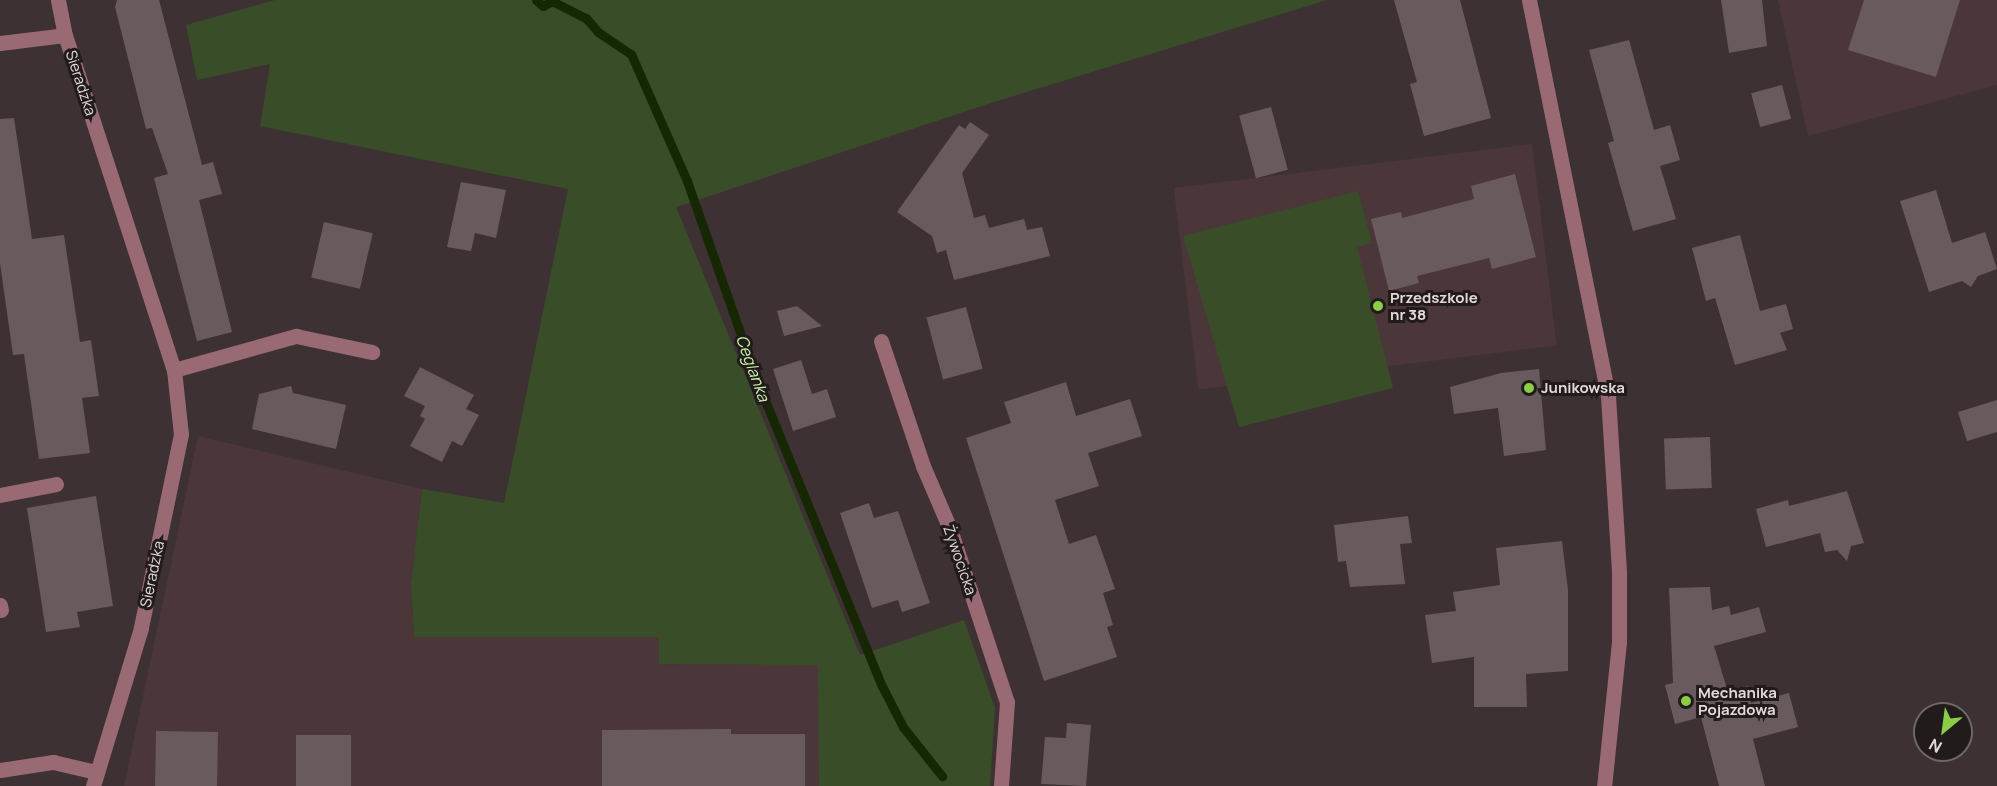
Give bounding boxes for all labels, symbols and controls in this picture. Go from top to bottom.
street label: Sieradzka [62,48,100,118]
place label: Przedszkole nr 38 [1390,288,1478,323]
marker: Przedszkole nr 38 [1371,299,1385,313]
water label: Ceglanka [732,332,774,404]
place label: Junikowska [1541,379,1625,397]
marker: Junikowska [1522,381,1536,395]
street label: Żywocicka [940,523,980,597]
street label: Sieradzka [136,539,168,609]
place label: Mechanika Pojazdowa [1698,683,1777,718]
marker: Mechanika Pojazdowa [1679,694,1693,708]
north arrow [1913,702,1973,762]
text: N [1925,734,1946,758]

